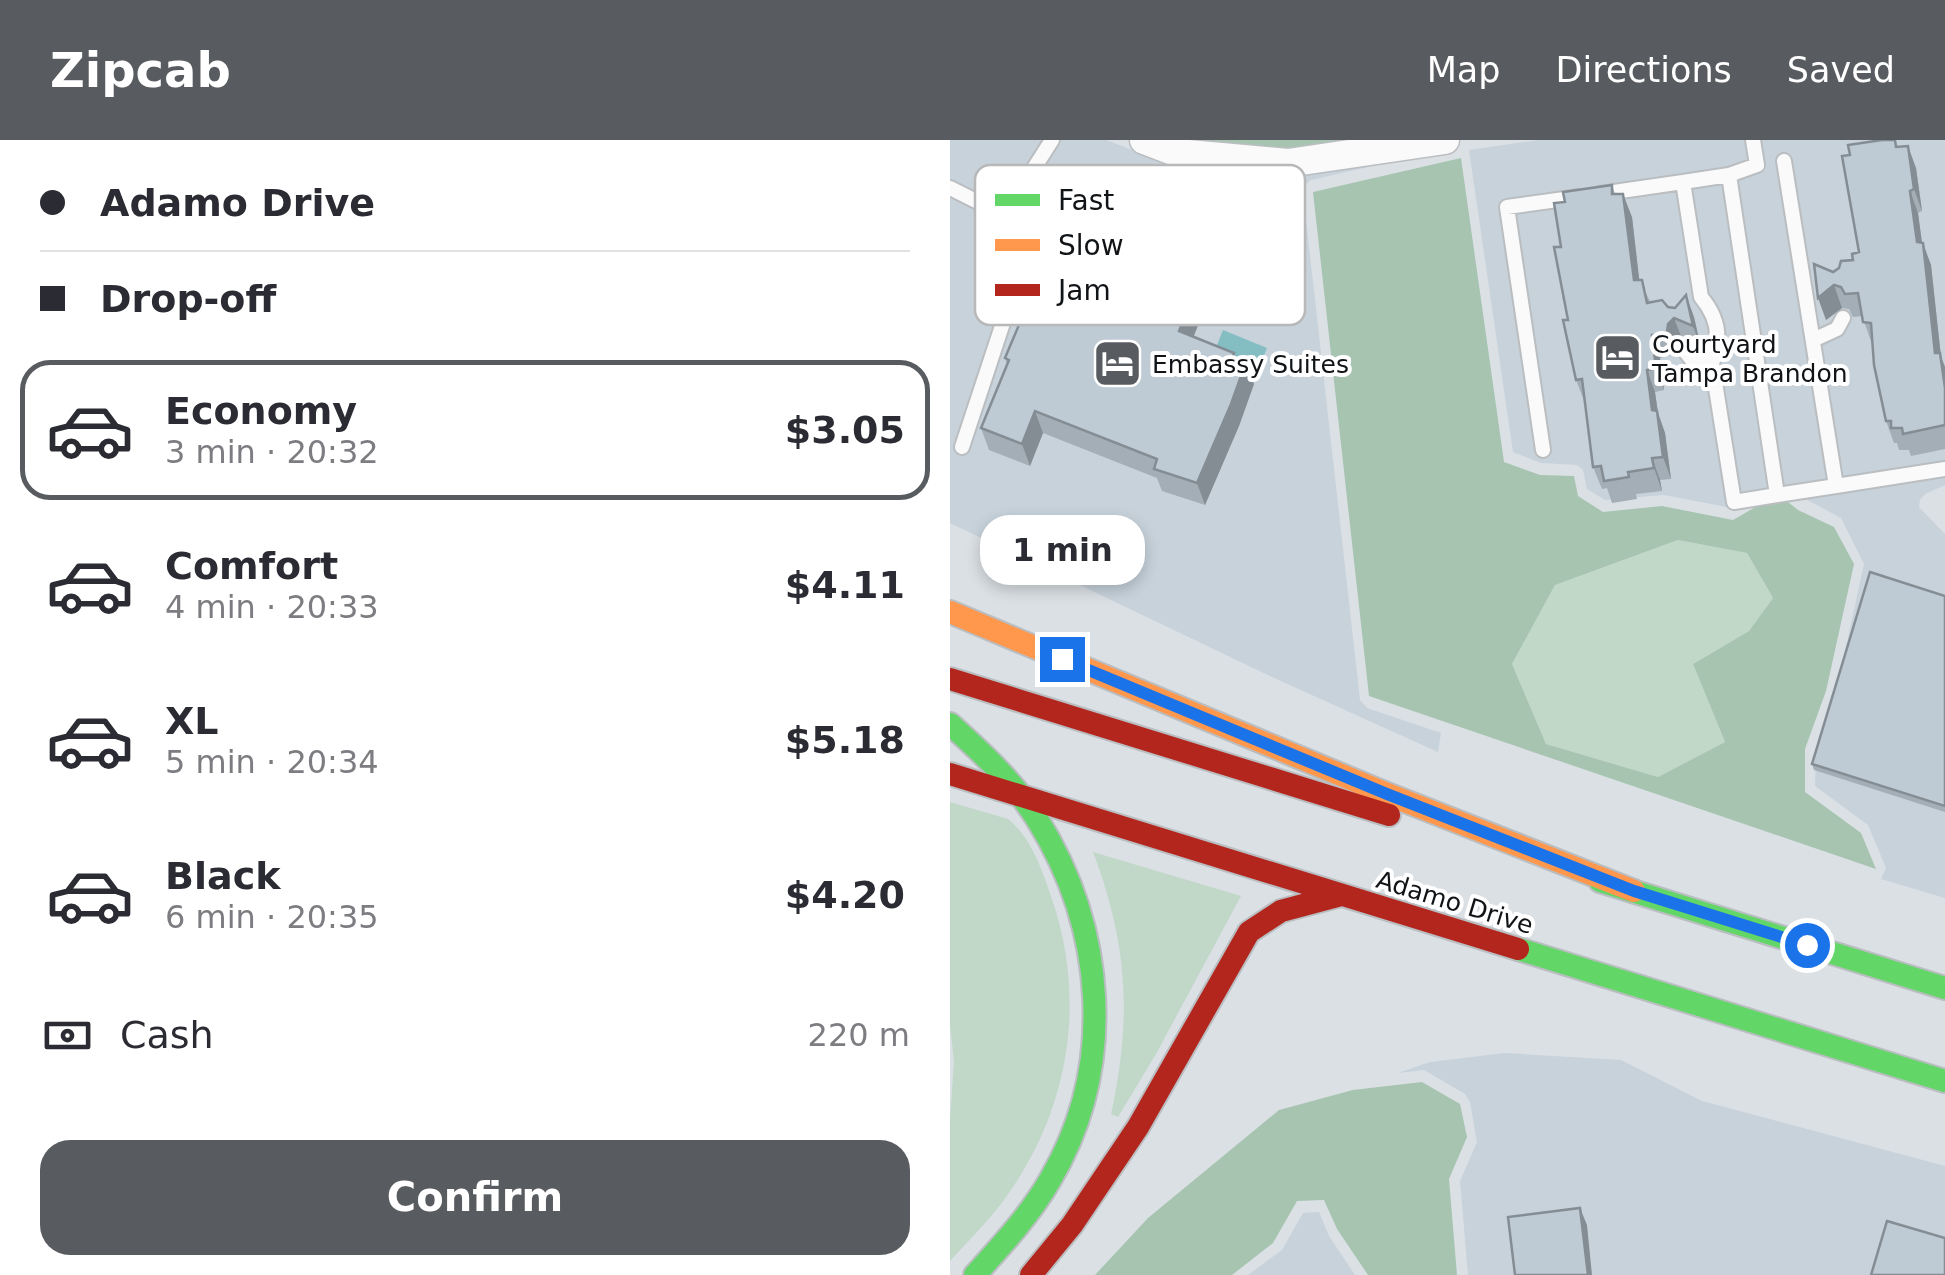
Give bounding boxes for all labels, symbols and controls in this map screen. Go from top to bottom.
text: Zipcab [50,42,231,98]
text: Map [1427,50,1501,90]
text: Directions [1556,50,1732,90]
text: Saved [1787,50,1895,90]
legend [975,165,1305,325]
text: Adamo Drive [100,181,375,225]
text: Fast [1058,184,1114,217]
text: Slow [1058,229,1124,262]
text: Jam [1056,274,1111,307]
text: Drop-off [100,277,276,321]
place label: Courtyard Tampa Brandon [1651,330,1848,388]
hotel icon: Courtyard Tampa Brandon [1591,332,1643,384]
hotel icon: Embassy Suites [1091,338,1143,390]
place label: Embassy Suites [1152,350,1349,379]
icon: car [45,385,135,475]
text: Economy [165,389,357,433]
text: $3.05 [785,408,905,452]
text: 3 min · 20:32 [165,433,379,471]
callout: 1 min [979,514,1144,584]
text: 1 min [1012,531,1113,569]
icon: car [45,540,135,630]
text: Comfort [165,544,338,588]
text: $4.11 [785,563,905,607]
text: 4 min · 20:33 [165,588,379,626]
route end [1040,637,1085,682]
icon: car [45,695,135,785]
text: XL [165,699,219,743]
text: $5.18 [785,718,905,762]
text: 5 min · 20:34 [165,743,379,781]
icon: car [45,850,135,940]
text: Black [165,854,280,898]
street label: Adamo Drive [1373,865,1537,940]
text: $4.20 [785,873,905,917]
text: 6 min · 20:35 [165,898,379,936]
route start [1785,923,1830,968]
icon: cash [40,1008,95,1063]
text: Cash [120,1013,214,1057]
text: 220 m [808,1016,910,1054]
button: Confirm [40,1140,910,1255]

